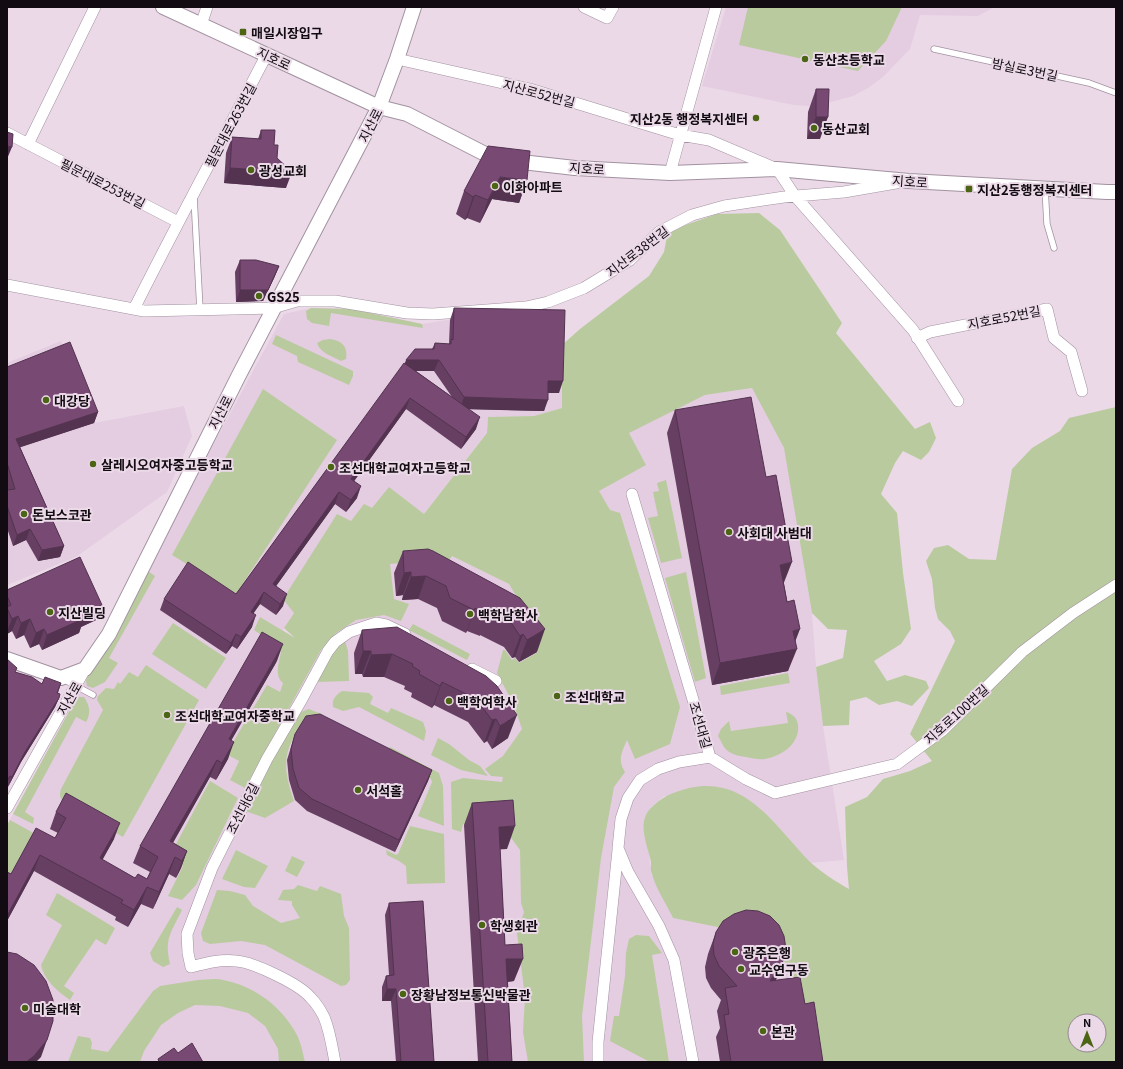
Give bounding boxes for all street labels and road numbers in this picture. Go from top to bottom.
street label: 지호로 [254,42,294,74]
street label: 밤실로3번길 [990,53,1060,85]
street label: 지산로52번길 [501,74,577,112]
street label: 필문대로263번길 [200,79,260,171]
street label: 지산로 [353,105,387,145]
street label: 필문대로253번길 [57,153,149,213]
street label: 지호로 [568,157,606,179]
street label: 지호로 [891,170,929,192]
street label: 지산로38번길 [602,221,672,281]
street label: 지호로52번길 [966,301,1042,333]
street label: 지산로 [203,392,237,432]
street label: 지산로 [52,678,86,718]
street label: 지호로100번길 [919,680,993,748]
street label: 조선대길 [685,699,717,751]
street label: 조선대6길 [221,779,263,837]

